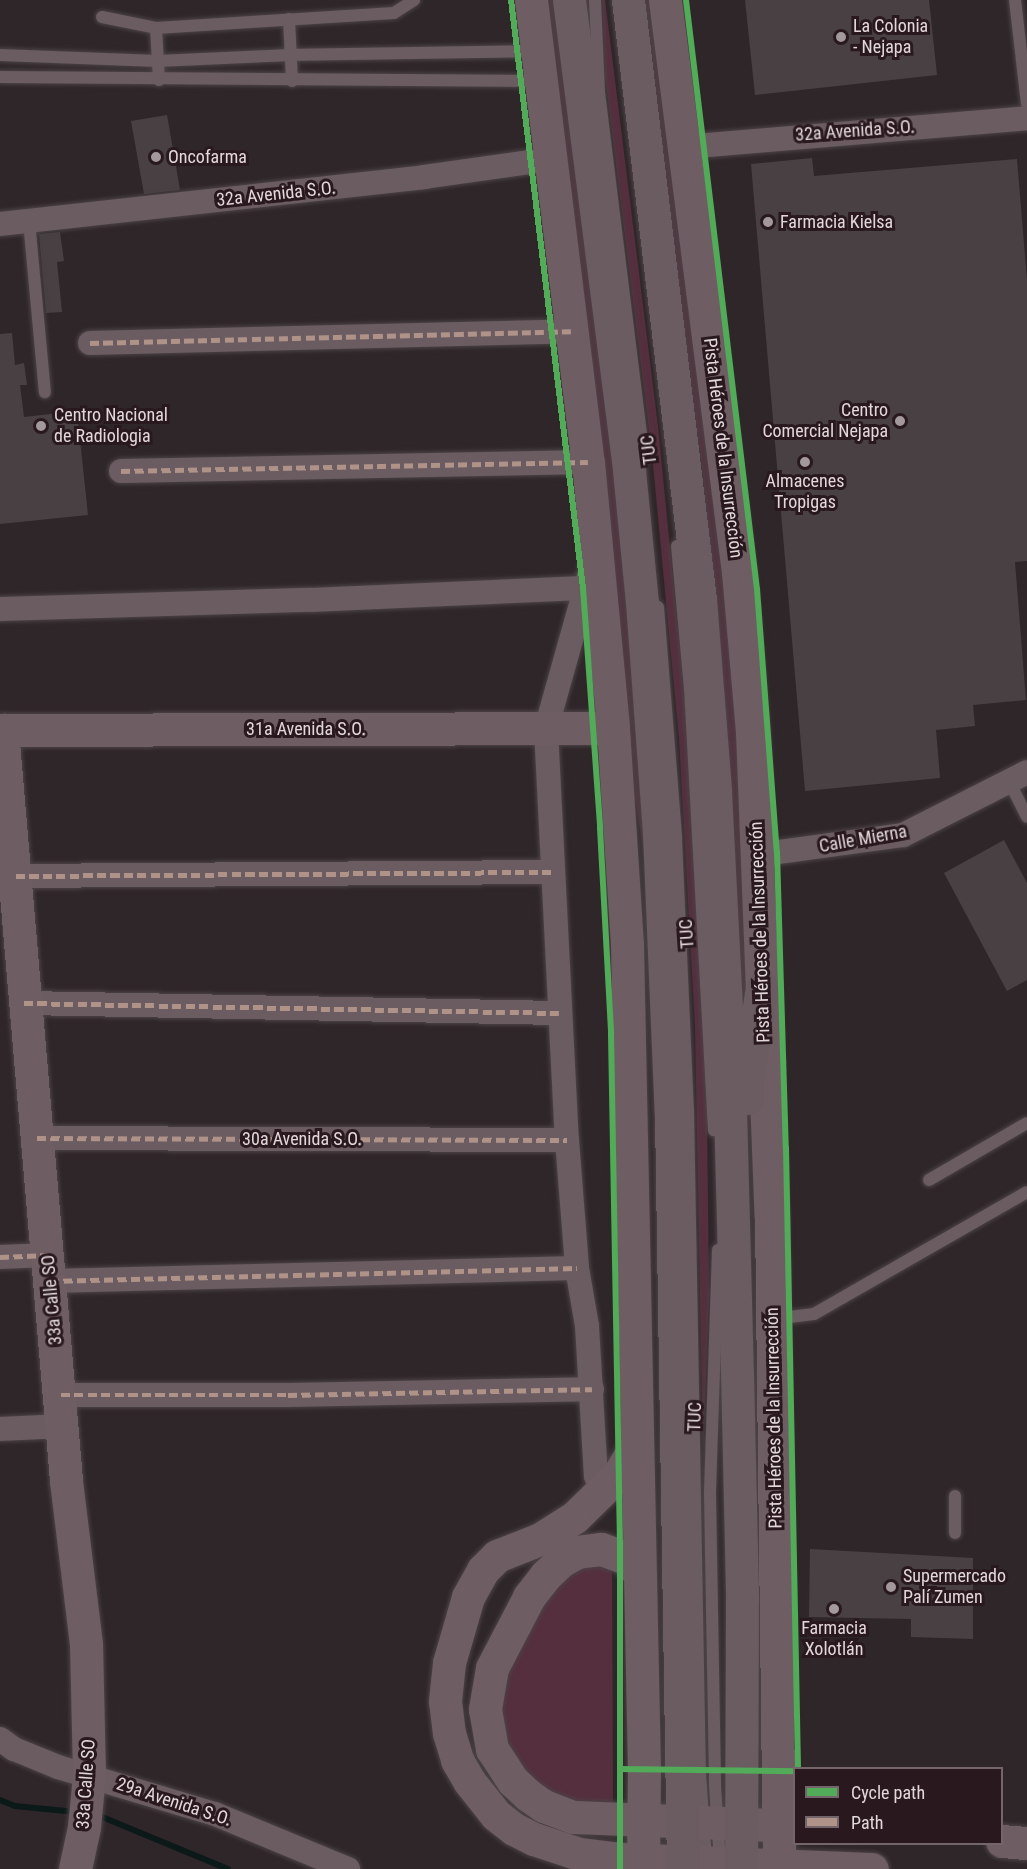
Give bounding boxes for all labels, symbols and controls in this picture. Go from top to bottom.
place label: La Colonia - Nejapa [853,16,928,58]
marker: La Colonia - Nejapa [834,30,848,44]
street label: 32a Avenida S.O. [795,116,915,146]
place label: Oncofarma [168,146,247,168]
marker: Oncofarma [149,150,163,164]
street label: 32a Avenida S.O. [215,177,337,211]
place label: Farmacia Kielsa [780,211,893,233]
marker: Farmacia Kielsa [761,215,775,229]
street label: Pista Héroes de la Insurrección [699,337,747,559]
place label: Centro Comercial Nejapa [762,400,888,442]
place label: Centro Nacional de Radiologia [54,405,168,448]
marker: Centro Comercial Nejapa [893,414,907,428]
marker: Centro Nacional de Radiologia [32,417,50,435]
street label: TUC [636,434,662,466]
marker: Almacenes Tropigas [798,455,812,469]
place label: Almacenes Tropigas [766,471,844,514]
street label: 31a Avenida S.O. [246,718,366,740]
street label: Pista Héroes de la Insurrección [745,821,775,1043]
street label: Calle Mierna [817,821,909,857]
street label: TUC [675,918,699,950]
street label: 30a Avenida S.O. [242,1128,362,1150]
street label: 33a Calle SO [37,1254,67,1346]
street label: Pista Héroes de la Insurrección [761,1307,787,1529]
street label: TUC [684,1402,706,1432]
place label: Supermercado Palí Zumen [903,1566,1006,1608]
marker: Supermercado Palí Zumen [884,1580,898,1594]
marker: Farmacia Xolotlán [827,1602,841,1616]
place label: Farmacia Xolotlán [801,1618,867,1660]
street label: 33a Calle SO [72,1738,100,1830]
legend [793,1767,1003,1845]
street label: 29a Avenida S.O. [114,1773,234,1831]
text: Cycle path [851,1782,925,1803]
text: Path [851,1812,884,1833]

